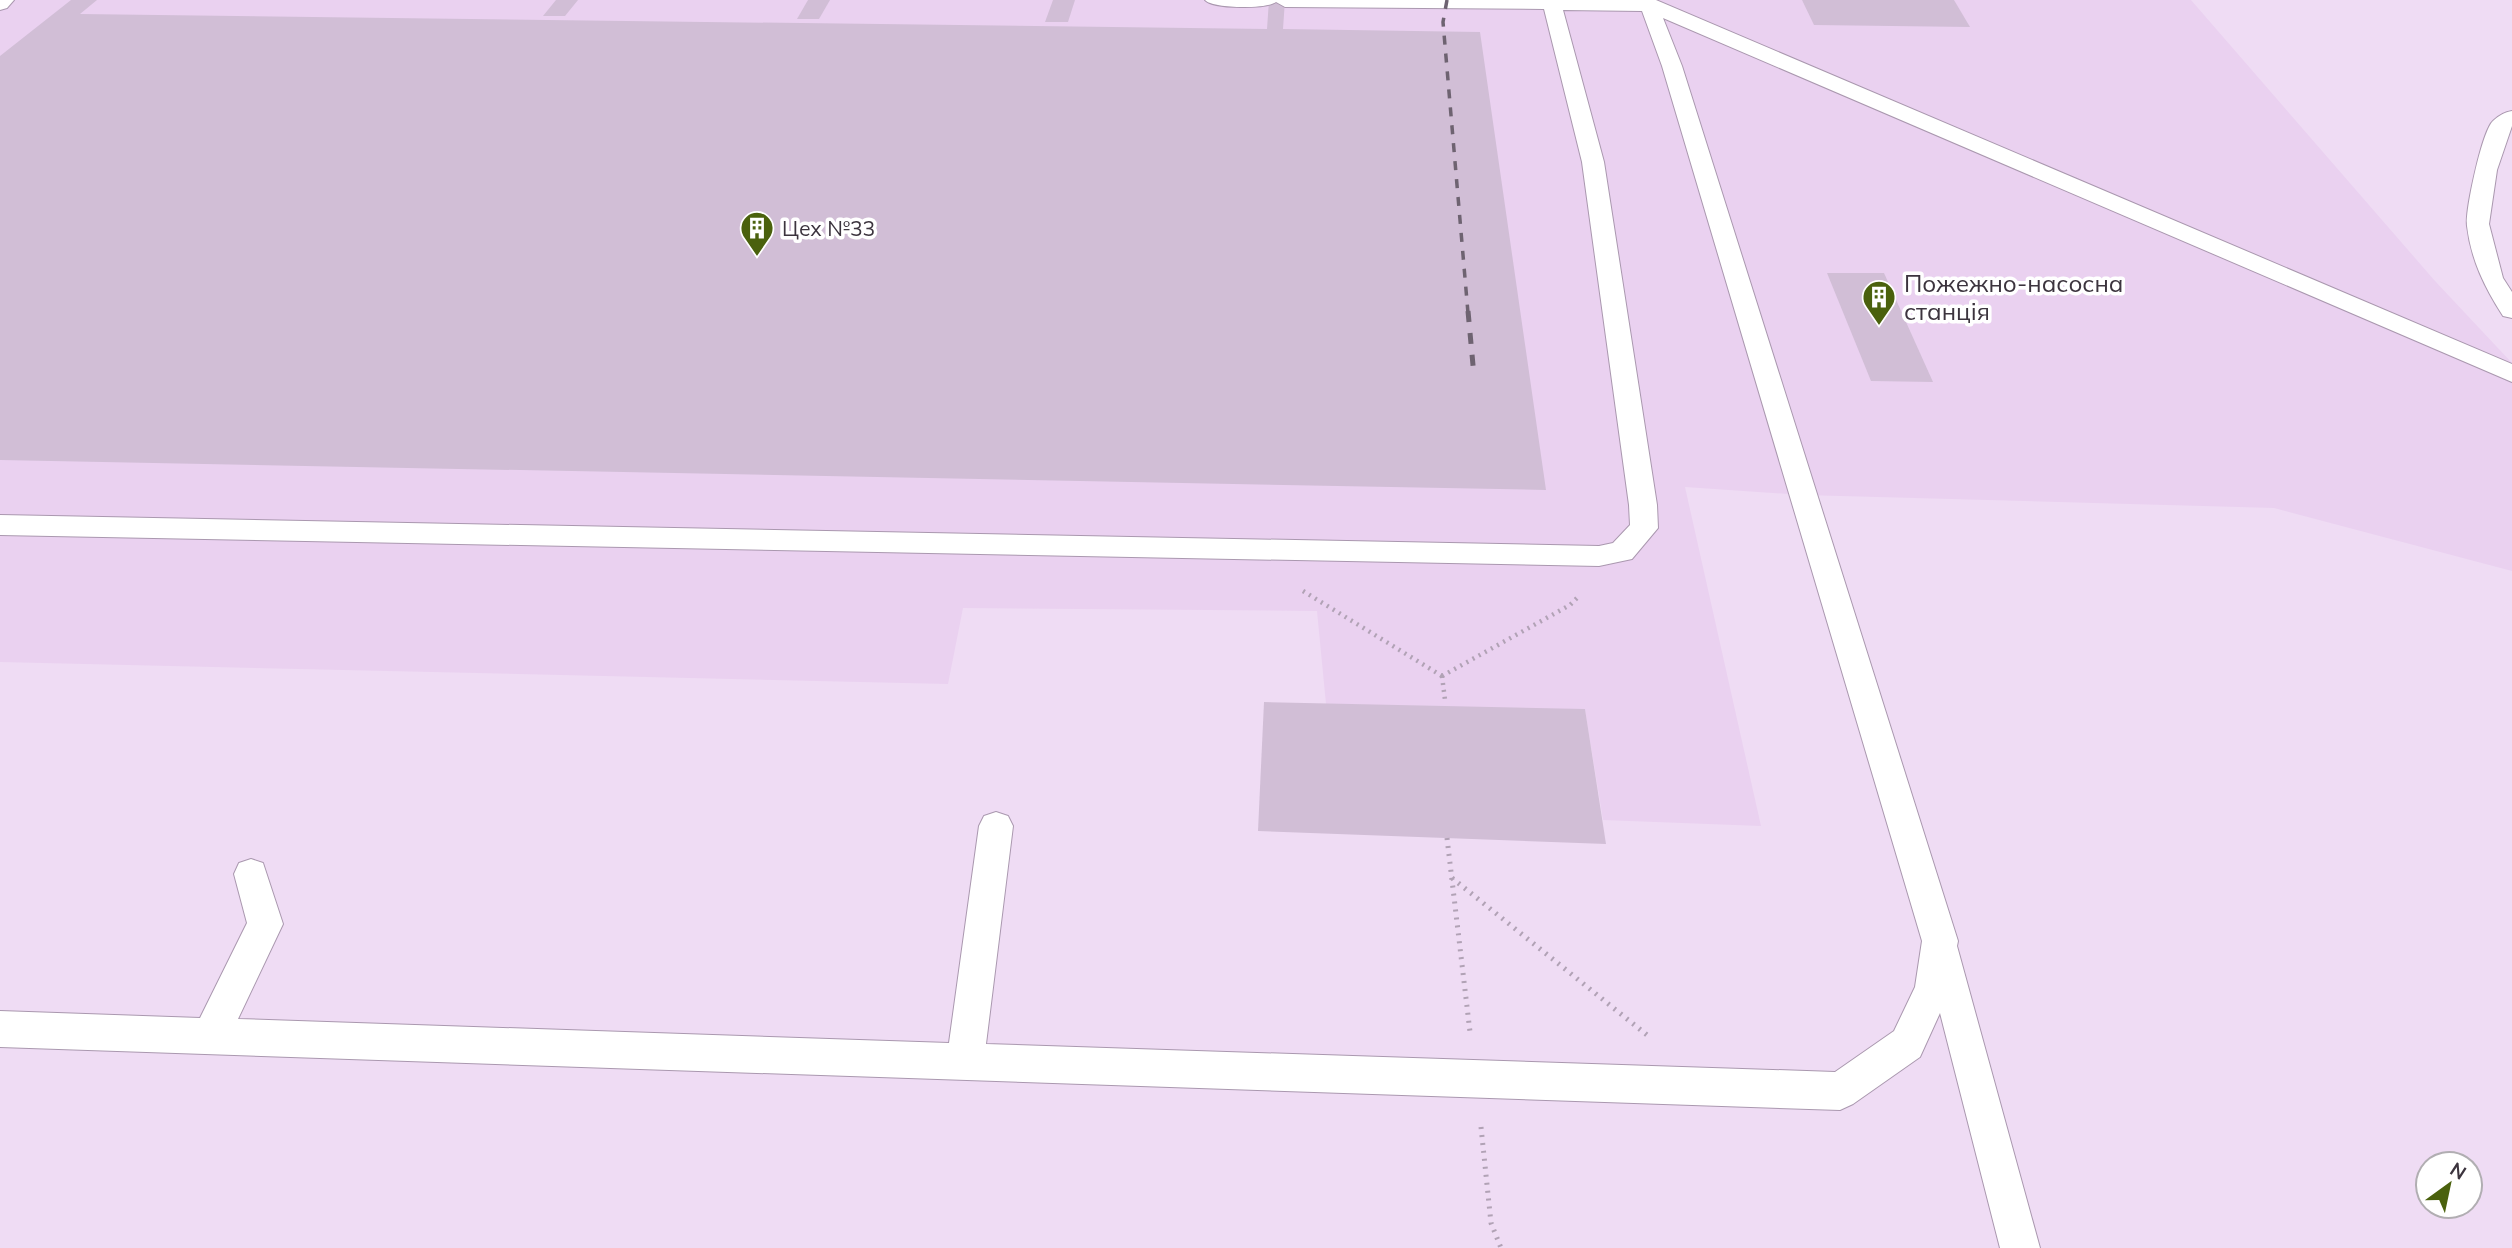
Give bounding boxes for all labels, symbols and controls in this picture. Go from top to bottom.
building icon: Цех №33 [738,209,776,258]
place label: Цех №33 [782,215,875,241]
place label: Пожежно-насосна станція [1904,268,2123,326]
building icon: Пожежно-насосна станція [1860,278,1898,327]
north arrow [2414,1150,2484,1220]
text: N [2446,1157,2471,1185]

